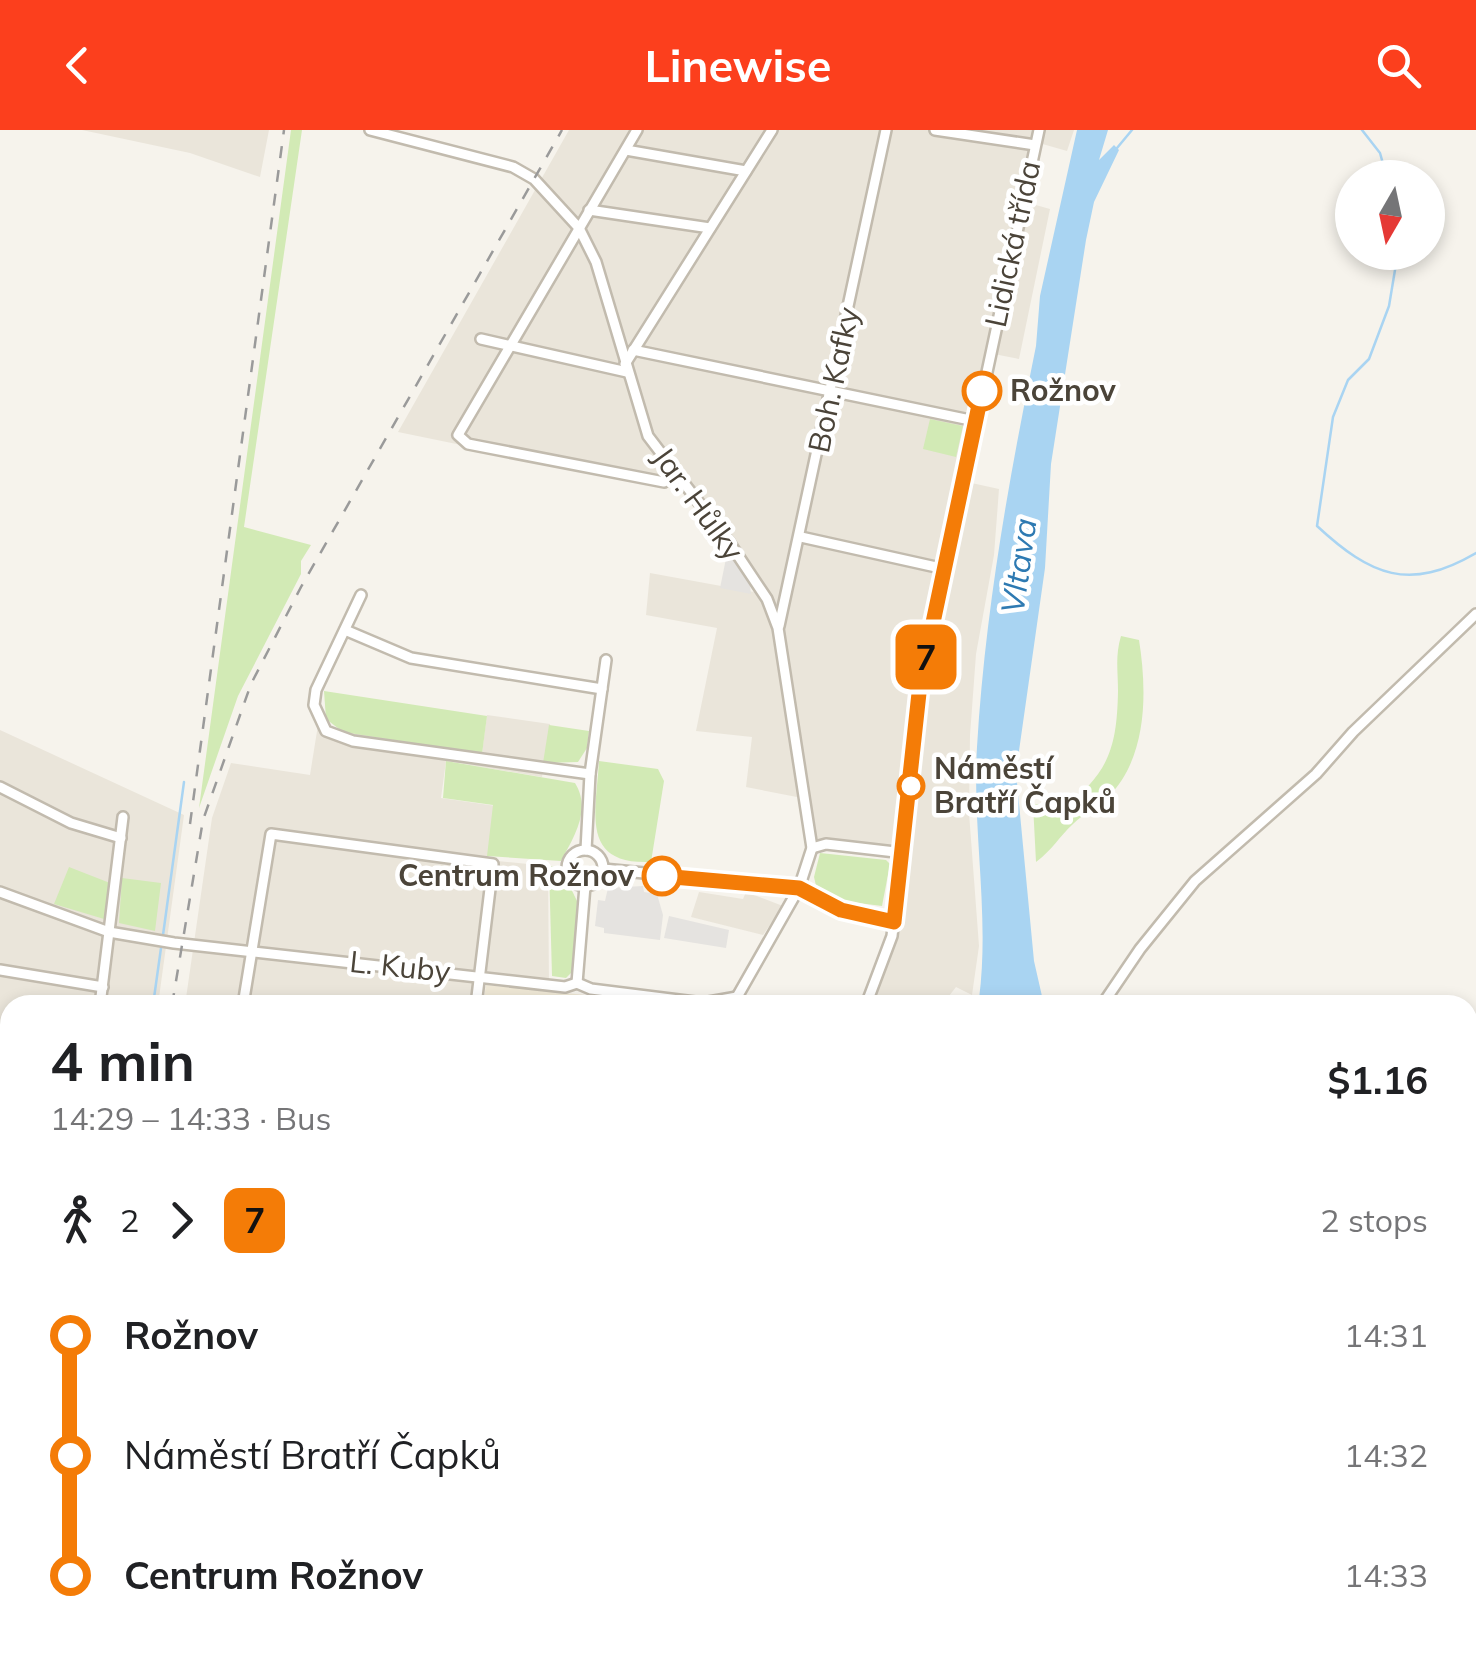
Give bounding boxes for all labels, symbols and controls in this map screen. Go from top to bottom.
text: Linewise [644,37,832,93]
icon: back [50,38,105,93]
icon: search [1371,38,1426,93]
street label: Lidická třída [976,157,1048,331]
north arrow [1335,160,1445,270]
map controls [1335,160,1445,270]
street label: Boh. Kafky [799,303,867,456]
place label: Rožnov [1010,371,1117,409]
marker: Rožnov [963,372,1001,410]
street label: Jar. Hůlky [645,439,753,568]
water label: Vltava [992,516,1045,616]
line badge: 7 [894,624,958,690]
text: 7 [915,635,937,679]
place label: Náměstí Bratří Čapků [934,749,1116,821]
marker: Náměstí Bratří Čapků [898,773,924,799]
place label: Centrum Rožnov [398,856,635,894]
marker: Centrum Rožnov [643,857,681,895]
street label: L. Kuby [348,942,452,990]
text: 4 min [50,1026,195,1095]
text: $1.16 [1327,1056,1428,1104]
text: 14:29 – 14:33 · Bus [50,1098,331,1138]
icon: walk [50,1193,105,1248]
icon: forward [154,1193,209,1248]
text: 7 [244,1198,265,1242]
text: 2 [120,1200,139,1240]
text: 2 stops [1320,1200,1428,1240]
text: Rožnov [124,1311,258,1359]
text: 14:31 [1344,1315,1428,1355]
text: Náměstí Bratří Čapků [124,1431,501,1479]
text: 14:32 [1344,1435,1428,1475]
text: Centrum Rožnov [124,1551,423,1599]
text: 14:33 [1344,1555,1428,1595]

